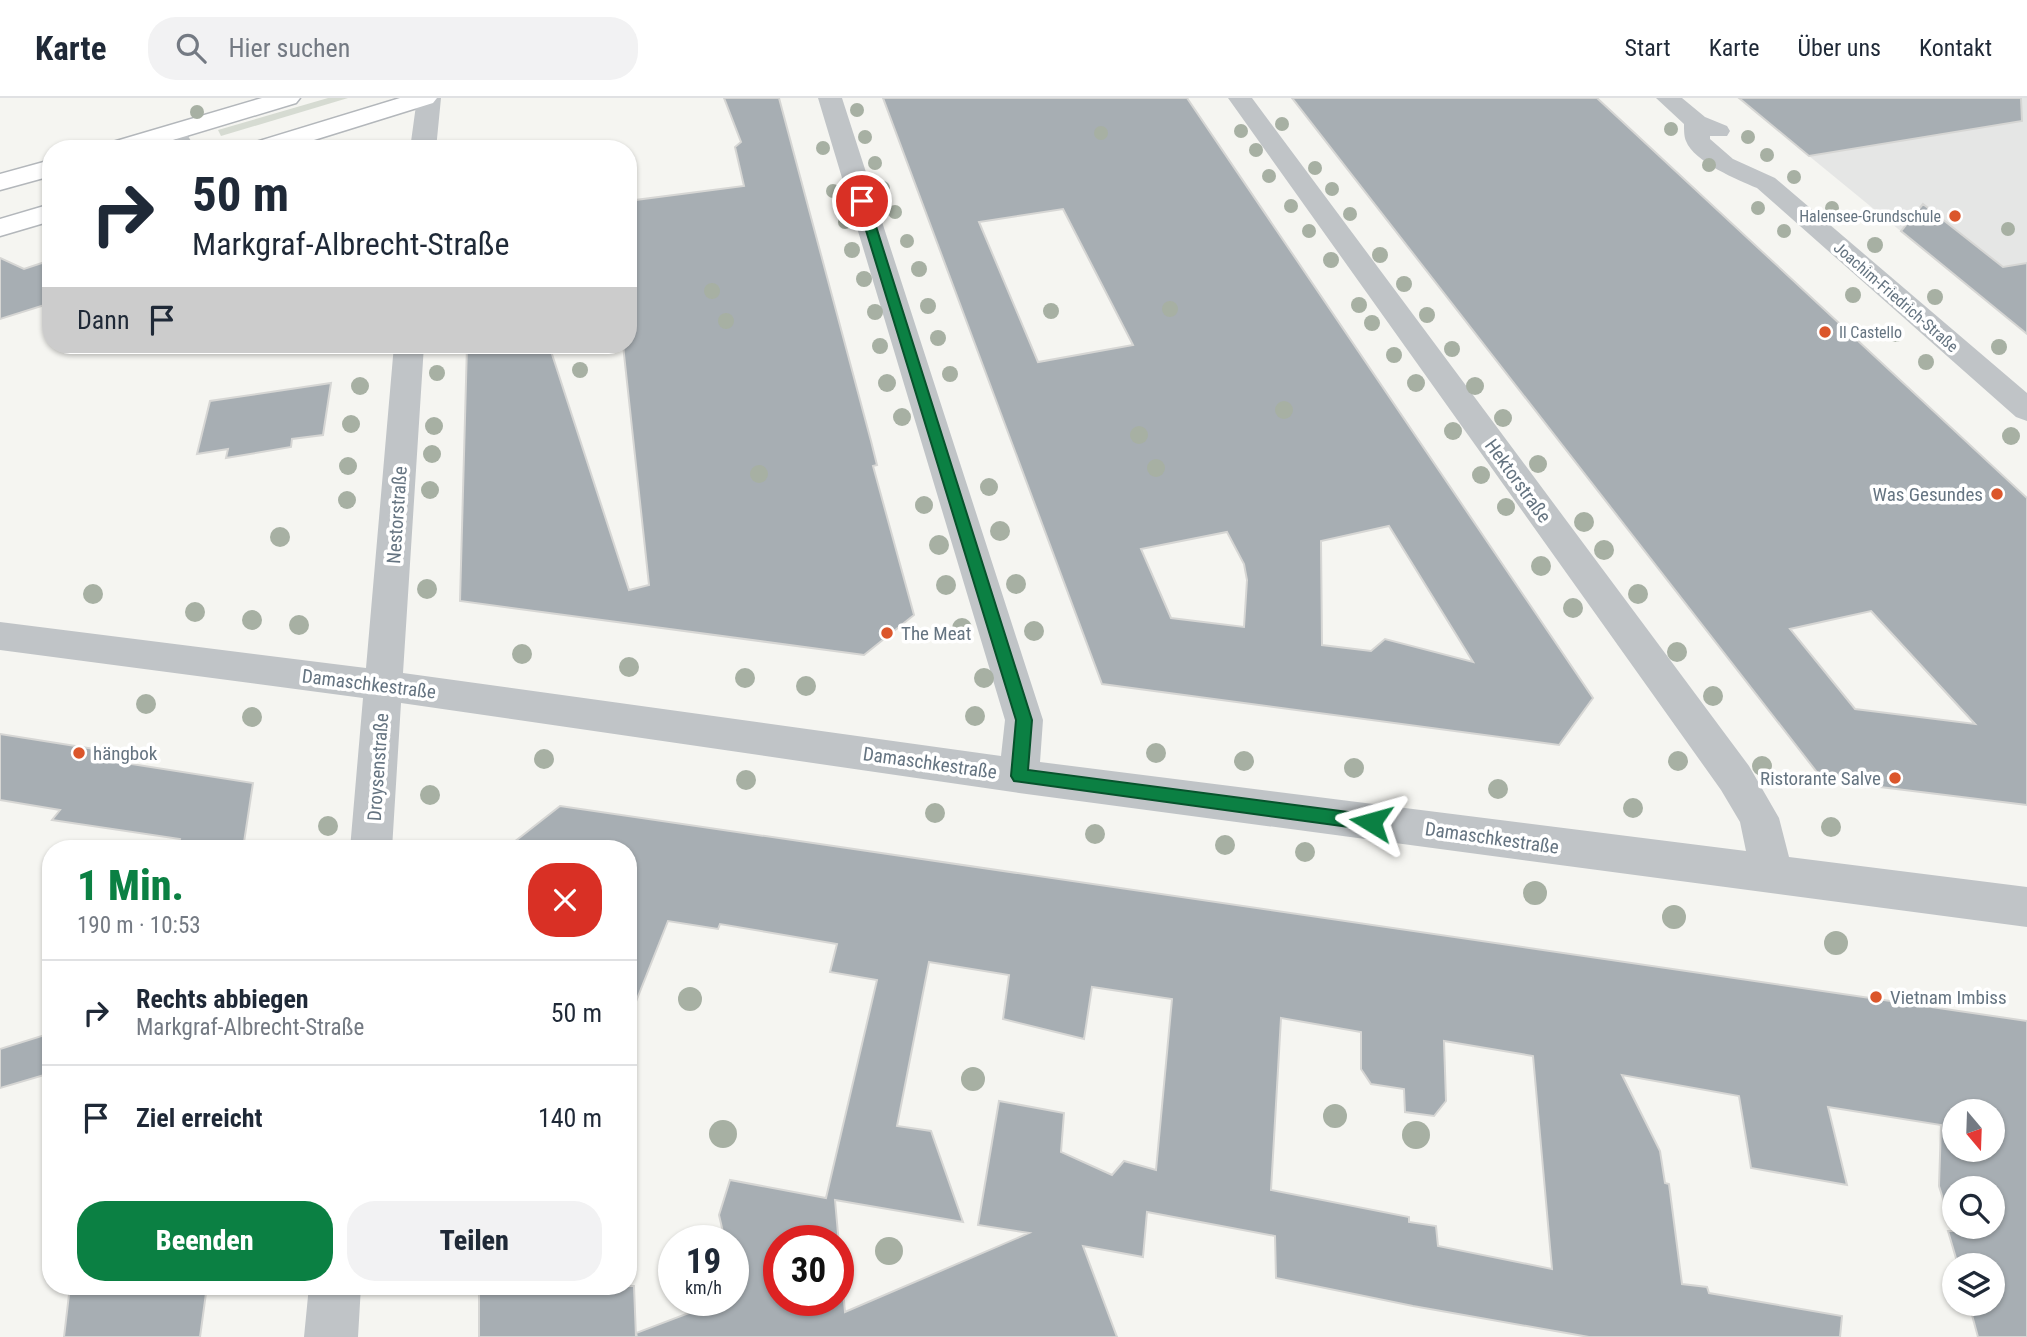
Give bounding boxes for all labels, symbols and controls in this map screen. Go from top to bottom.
search box [148,17,638,80]
text: Karte [35,29,106,68]
icon: search [172,29,210,67]
text: Hier suchen [228,33,350,63]
text: Start [1625,34,1671,62]
text: Karte [1709,34,1759,62]
text: Über uns [1797,34,1881,62]
text: Kontakt [1919,34,1992,62]
text: 50 m [192,166,289,223]
icon: right [77,168,168,259]
pin [832,171,892,231]
icon: arrive [843,182,881,220]
place label: Halensee-Grundschule [1799,207,1941,226]
marker: Halensee-Grundschule [1947,208,1963,224]
text: Markgraf-Albrecht-Straße [192,225,510,263]
street label: Joachim-Friedrich-Straße [1830,238,1962,356]
icon: arrive [143,301,181,339]
text: Dann [77,305,129,335]
place label: Il Castello [1839,323,1902,342]
marker: Il Castello [1817,324,1833,340]
street label: Hektorstraße [1480,435,1556,527]
street label: Nestorstraße [382,465,412,565]
place label: Was Gesundes [1873,483,1983,506]
marker: Was Gesundes [1989,486,2005,502]
place label: The Meat [901,622,971,645]
marker: The Meat [879,625,895,641]
street label: Damaschkestraße [301,664,437,704]
street label: Droysenstraße [363,712,393,822]
place label: hängbok [93,742,158,765]
street label: Damaschkestraße [862,742,998,784]
marker: hängbok [71,745,87,761]
place label: Ristorante Salve [1760,767,1881,790]
marker: Ristorante Salve [1887,770,1903,786]
position arrow [1334,785,1408,859]
street label: Damaschkestraße [1424,817,1560,859]
text: 1 Min. [77,861,184,910]
button: close [528,863,602,937]
text: 190 m · 10:53 [77,912,201,939]
text: Rechts abbiegen [136,984,309,1014]
place label: Vietnam Imbiss [1890,986,2007,1009]
marker: Vietnam Imbiss [1868,989,1884,1005]
icon: right [77,994,115,1032]
text: 50 m [551,998,602,1028]
text: Markgraf-Albrecht-Straße [136,1014,364,1041]
icon: arrive [77,1099,115,1137]
north arrow [1942,1099,2006,1162]
map controls [1942,1099,2005,1316]
text: Ziel erreicht [136,1103,262,1133]
text: 140 m [538,1103,602,1133]
button: search [1942,1176,2005,1239]
button: Beenden [77,1201,333,1281]
button: Teilen [347,1201,602,1281]
speed limit sign: 30 [763,1225,854,1316]
text: 19 [686,1241,721,1282]
button: layers [1942,1253,2005,1316]
text: km/h [685,1277,722,1298]

